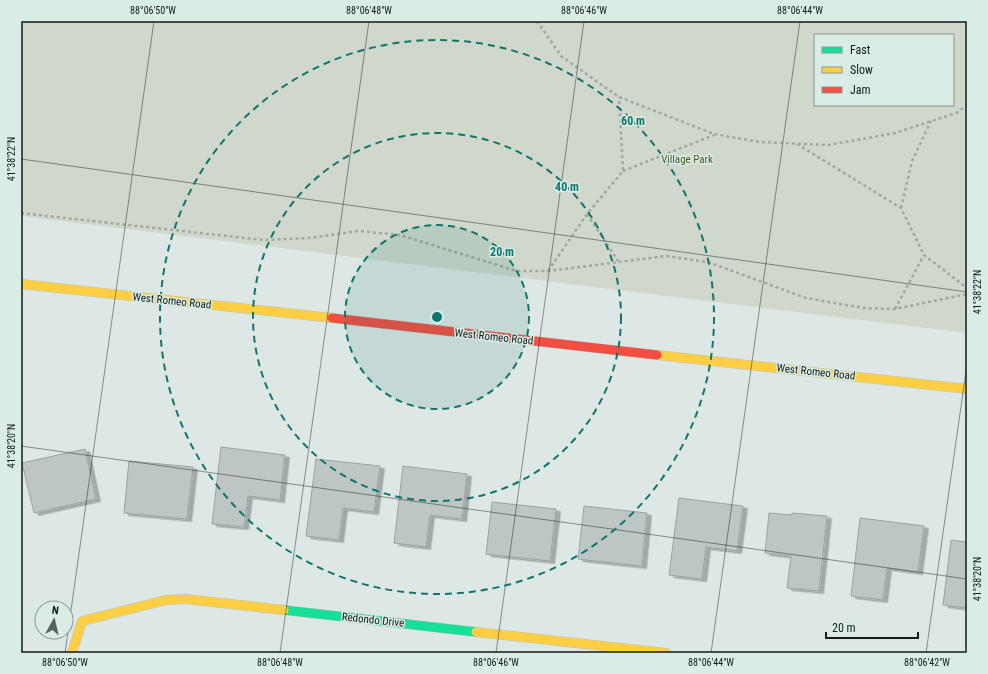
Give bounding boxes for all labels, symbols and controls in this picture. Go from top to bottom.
text: 88°06'50"W [130,5,176,16]
text: 88°06'48"W [346,5,392,16]
text: 88°06'46"W [561,5,607,16]
text: 88°06'44"W [777,5,823,16]
legend [814,34,954,106]
text: Fast [850,43,871,57]
text: Slow [850,63,873,77]
text: Jam [850,83,871,97]
text: 60 m [621,114,645,128]
text: 41°38'22"N [6,137,17,181]
park label: Village Park [661,153,713,166]
text: 40 m [555,180,579,194]
text: 20 m [490,245,514,259]
text: 41°38'22"N [972,270,983,314]
street label: West Romeo Road [132,290,212,312]
centre of rings [430,310,444,324]
street label: West Romeo Road [454,326,534,348]
street label: West Romeo Road [776,361,856,383]
text: 41°38'20"N [6,424,17,468]
text: 41°38'20"N [972,557,983,601]
north arrow [34,600,74,640]
text: N [51,604,60,618]
street label: Redondo Drive [341,610,405,630]
scale bar [826,614,918,640]
text: 20 m [832,621,856,635]
text: 88°06'50"W [42,657,88,668]
text: 88°06'48"W [257,657,303,668]
text: 88°06'46"W [473,657,519,668]
text: 88°06'44"W [688,657,734,668]
text: 88°06'42"W [904,657,950,668]

